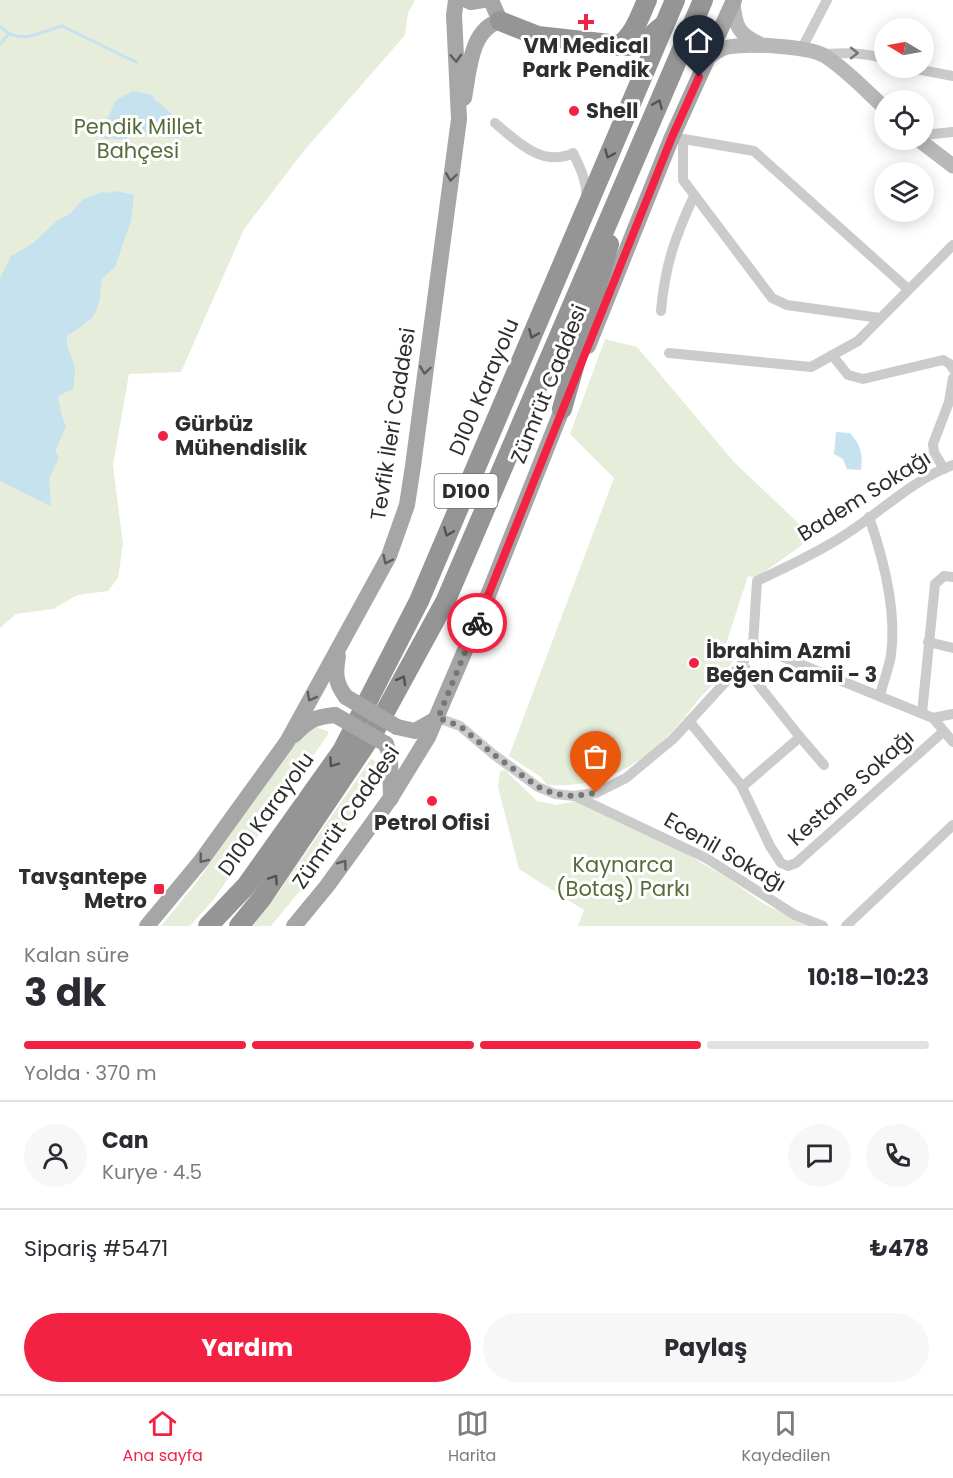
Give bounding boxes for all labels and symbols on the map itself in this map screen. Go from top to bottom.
marker: VM Medical Park Pendik [577,13,595,31]
pin [673,15,724,77]
north arrow [874,18,934,78]
place label: VM Medical Park Pendik [522,31,650,84]
one-way arrow [850,47,859,59]
one-way arrow [450,54,463,63]
place label: Shell [586,96,638,125]
one-way arrow [651,99,663,110]
marker: Shell [567,104,581,118]
park label: Pendik Millet Bahçesi [74,112,202,165]
one-way arrow [604,148,616,159]
one-way arrow [446,172,458,182]
street label: Zümrüt Caddesi [503,300,594,468]
street label: D100 Karayolu [442,314,525,460]
street label: Tevfik İleri Caddesi [363,326,422,522]
one-way arrow [528,327,540,338]
one-way arrow [420,366,432,375]
place label: Gürbüz Mühendislik [175,409,307,462]
marker: Gürbüz Mühendislik [156,429,170,443]
street label: Badem Sokağı [792,443,936,548]
road number: D100 [434,474,498,508]
one-way arrow [443,526,455,537]
one-way arrow [382,554,394,565]
courier [447,593,507,653]
place label: İbrahim Azmi Beğen Camii - 3 [706,636,877,689]
marker: İbrahim Azmi Beğen Camii - 3 [687,656,701,670]
one-way arrow [395,676,406,686]
one-way arrow [307,691,318,701]
street label: Kestane Sokağı [781,723,920,852]
pin [570,731,621,793]
street label: Zümrüt Caddesi [285,739,406,894]
street label: D100 Karayolu [211,746,320,881]
one-way arrow [329,756,340,767]
marker: Petrol Ofisi [425,794,439,808]
street label: Ecenil Sokağı [659,805,791,898]
place label: Petrol Ofisi [374,808,490,837]
park label: Kaynarca (Botaş) Parkı [556,850,690,903]
one-way arrow [199,852,210,863]
one-way arrow [336,859,347,870]
place label: Tavşantepe Metro [18,862,147,915]
one-way arrow [267,875,278,886]
marker: Tavşantepe Metro [152,882,166,896]

